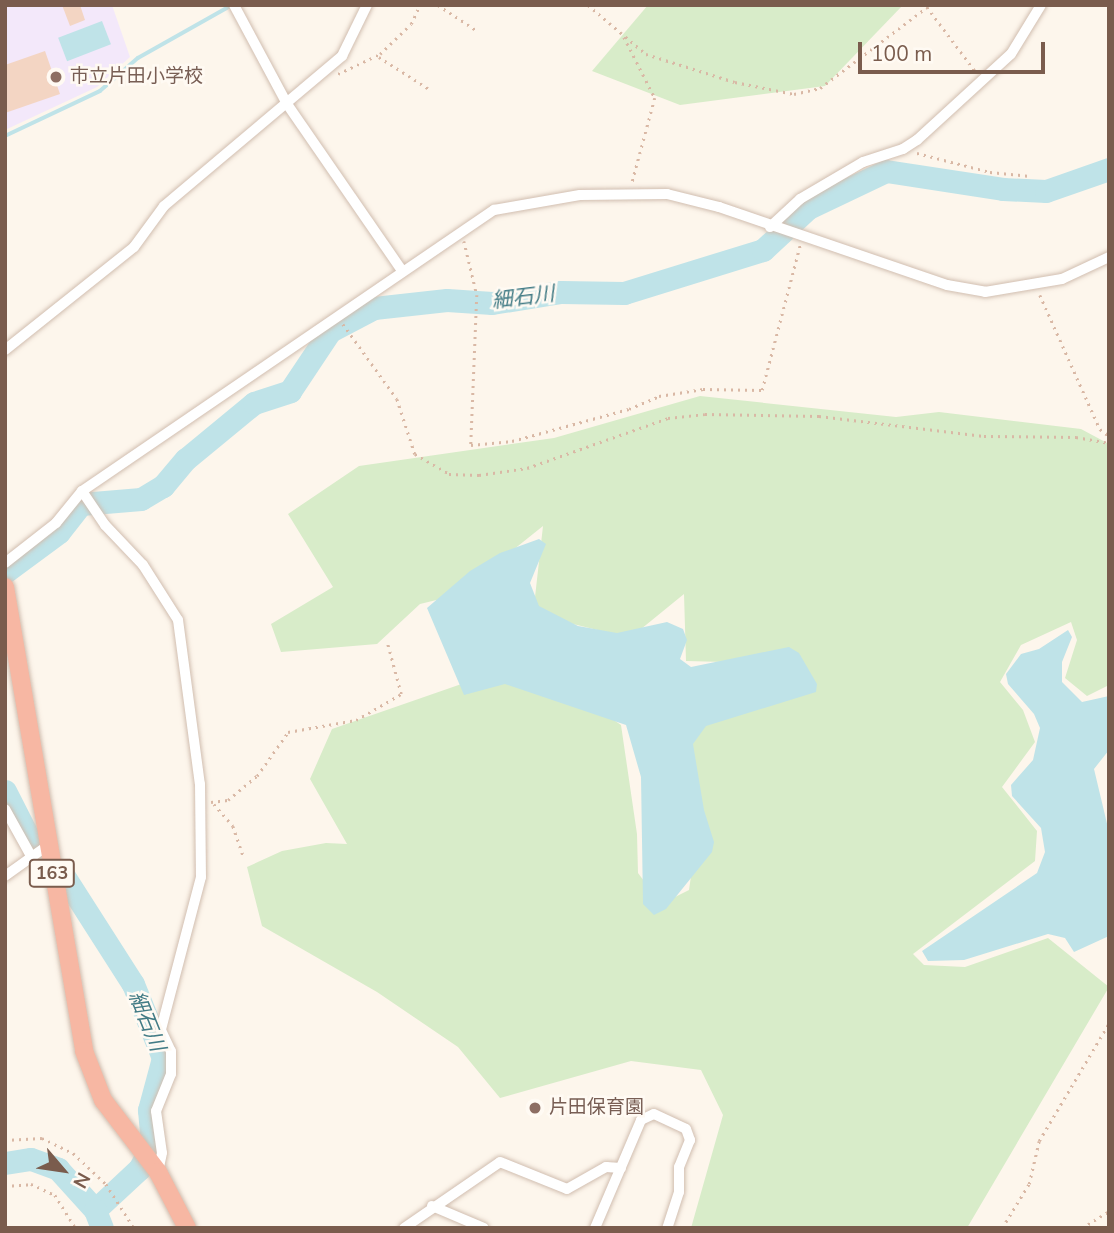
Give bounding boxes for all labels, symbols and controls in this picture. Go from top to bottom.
scale bar [862,28,1049,72]
text: 100 m [871,40,932,68]
place label: 市立片田小学校 [70,66,203,88]
marker: 市立片田小学校 [48,69,64,85]
water label: 細石川 [490,281,556,313]
road number: 163 [28,858,76,888]
water label: 細石川 [124,987,170,1055]
place label: 片田保育園 [549,1097,644,1119]
marker: 片田保育園 [527,1100,543,1116]
north arrow [28,1135,98,1205]
text: N [67,1168,96,1193]

